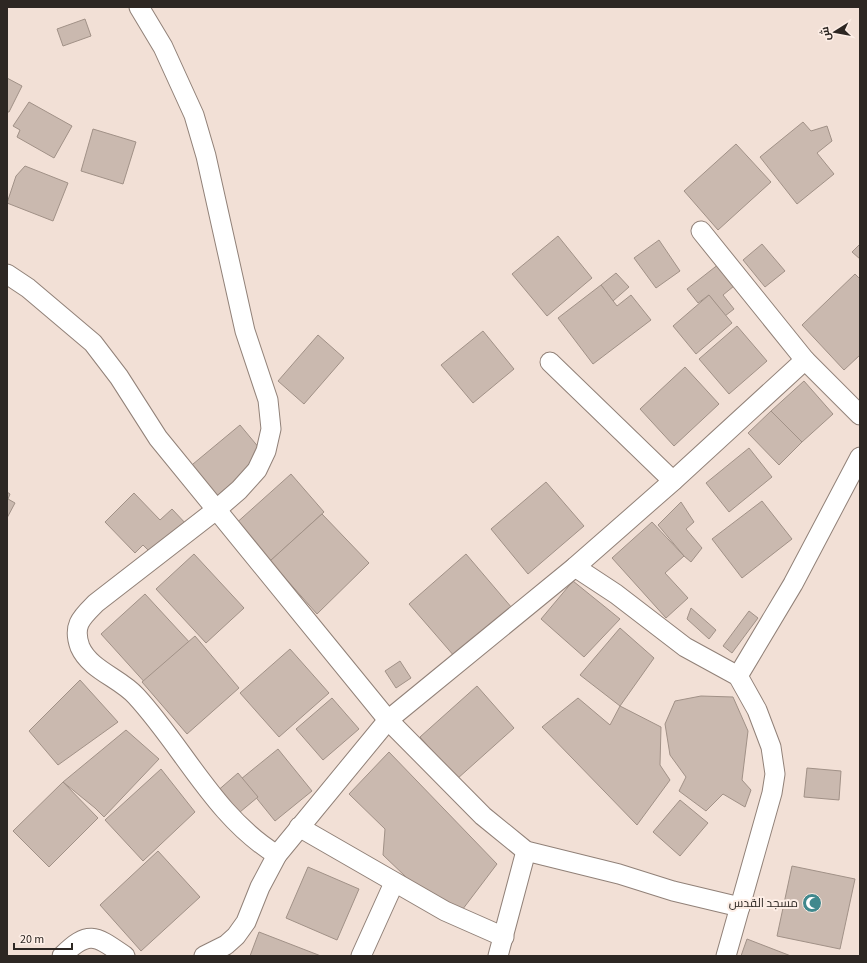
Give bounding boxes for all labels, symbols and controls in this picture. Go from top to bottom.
north arrow [815,12,855,52]
text: ش [817,25,834,42]
mosque icon: مسجد القدس [801,892,823,914]
place label: مسجد القدس [729,895,798,912]
scale bar [14,925,72,951]
text: 20 m [20,931,44,948]

